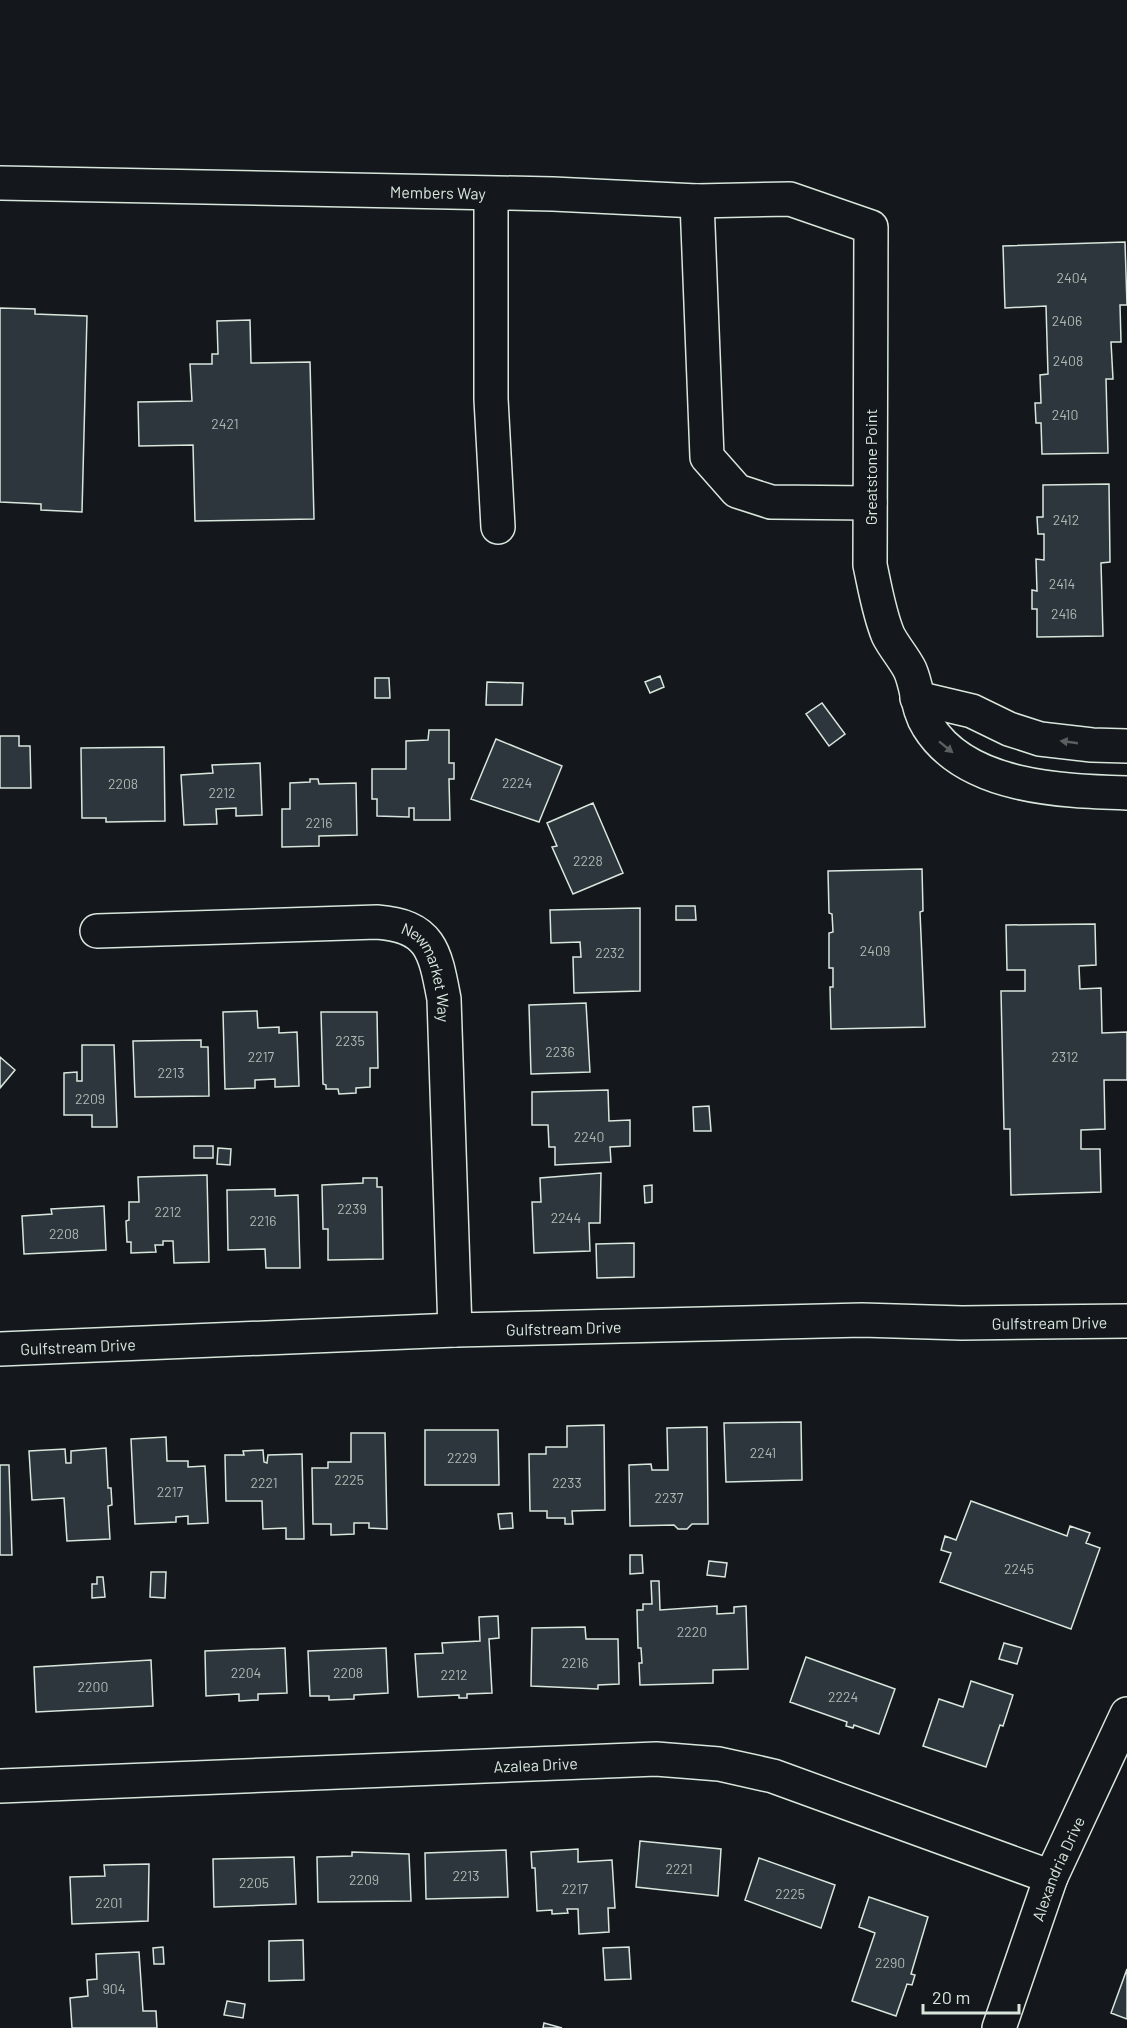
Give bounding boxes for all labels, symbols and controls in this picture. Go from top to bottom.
street label: Members Way [390,181,487,202]
house number: 2404 [1057,269,1087,286]
house number: 2406 [1052,312,1082,329]
house number: 2408 [1053,352,1083,369]
house number: 2410 [1052,406,1078,423]
street label: Greatstone Point [861,409,880,525]
house number: 2421 [211,415,239,432]
house number: 2412 [1053,511,1079,528]
house number: 2414 [1049,575,1075,592]
house number: 2416 [1051,605,1077,622]
one-way arrow [1059,738,1078,747]
one-way arrow [938,741,954,754]
house number: 2224 [502,774,532,791]
house number: 2208 [108,775,138,792]
house number: 2212 [208,784,236,801]
house number: 2216 [306,814,332,831]
house number: 2228 [573,852,603,869]
street label: Newmarket Way [399,918,454,1023]
house number: 2409 [860,942,890,959]
house number: 2232 [595,944,625,961]
house number: 2235 [335,1032,365,1049]
house number: 2236 [545,1043,575,1060]
house number: 2217 [248,1048,275,1065]
house number: 2312 [1052,1048,1078,1065]
house number: 2213 [158,1064,184,1081]
house number: 2209 [75,1090,105,1107]
house number: 2240 [574,1128,604,1145]
house number: 2239 [337,1200,367,1217]
house number: 2212 [154,1203,182,1220]
house number: 2244 [551,1209,581,1226]
house number: 2216 [250,1212,276,1229]
house number: 2208 [49,1225,79,1242]
street label: Gulfstream Drive [992,1312,1107,1332]
street label: Gulfstream Drive [506,1316,622,1338]
street label: Gulfstream Drive [20,1334,136,1358]
house number: 2241 [750,1444,776,1461]
house number: 2229 [447,1449,477,1466]
house number: 2225 [334,1471,364,1488]
house number: 2221 [250,1474,278,1491]
house number: 2233 [552,1474,582,1491]
house number: 2217 [157,1483,184,1500]
house number: 2237 [655,1489,684,1506]
house number: 2245 [1004,1560,1034,1577]
house number: 2220 [677,1623,707,1640]
house number: 2216 [562,1654,588,1671]
house number: 2204 [231,1664,261,1681]
house number: 2208 [333,1664,363,1681]
house number: 2212 [440,1666,468,1683]
house number: 2200 [78,1678,108,1695]
house number: 2224 [828,1688,858,1705]
street label: Azalea Drive [493,1753,578,1775]
street label: Alexandria Drive [1027,1813,1088,1923]
house number: 2221 [665,1860,693,1877]
house number: 2213 [453,1867,479,1884]
house number: 2209 [349,1871,379,1888]
house number: 2205 [239,1874,269,1891]
house number: 2217 [562,1880,589,1897]
house number: 2225 [775,1885,805,1902]
house number: 2201 [95,1894,123,1911]
house number: 2290 [875,1954,905,1971]
scale bar [923,1977,1019,2015]
house number: 904 [103,1980,125,1997]
text: 20 m [932,1986,970,2008]

